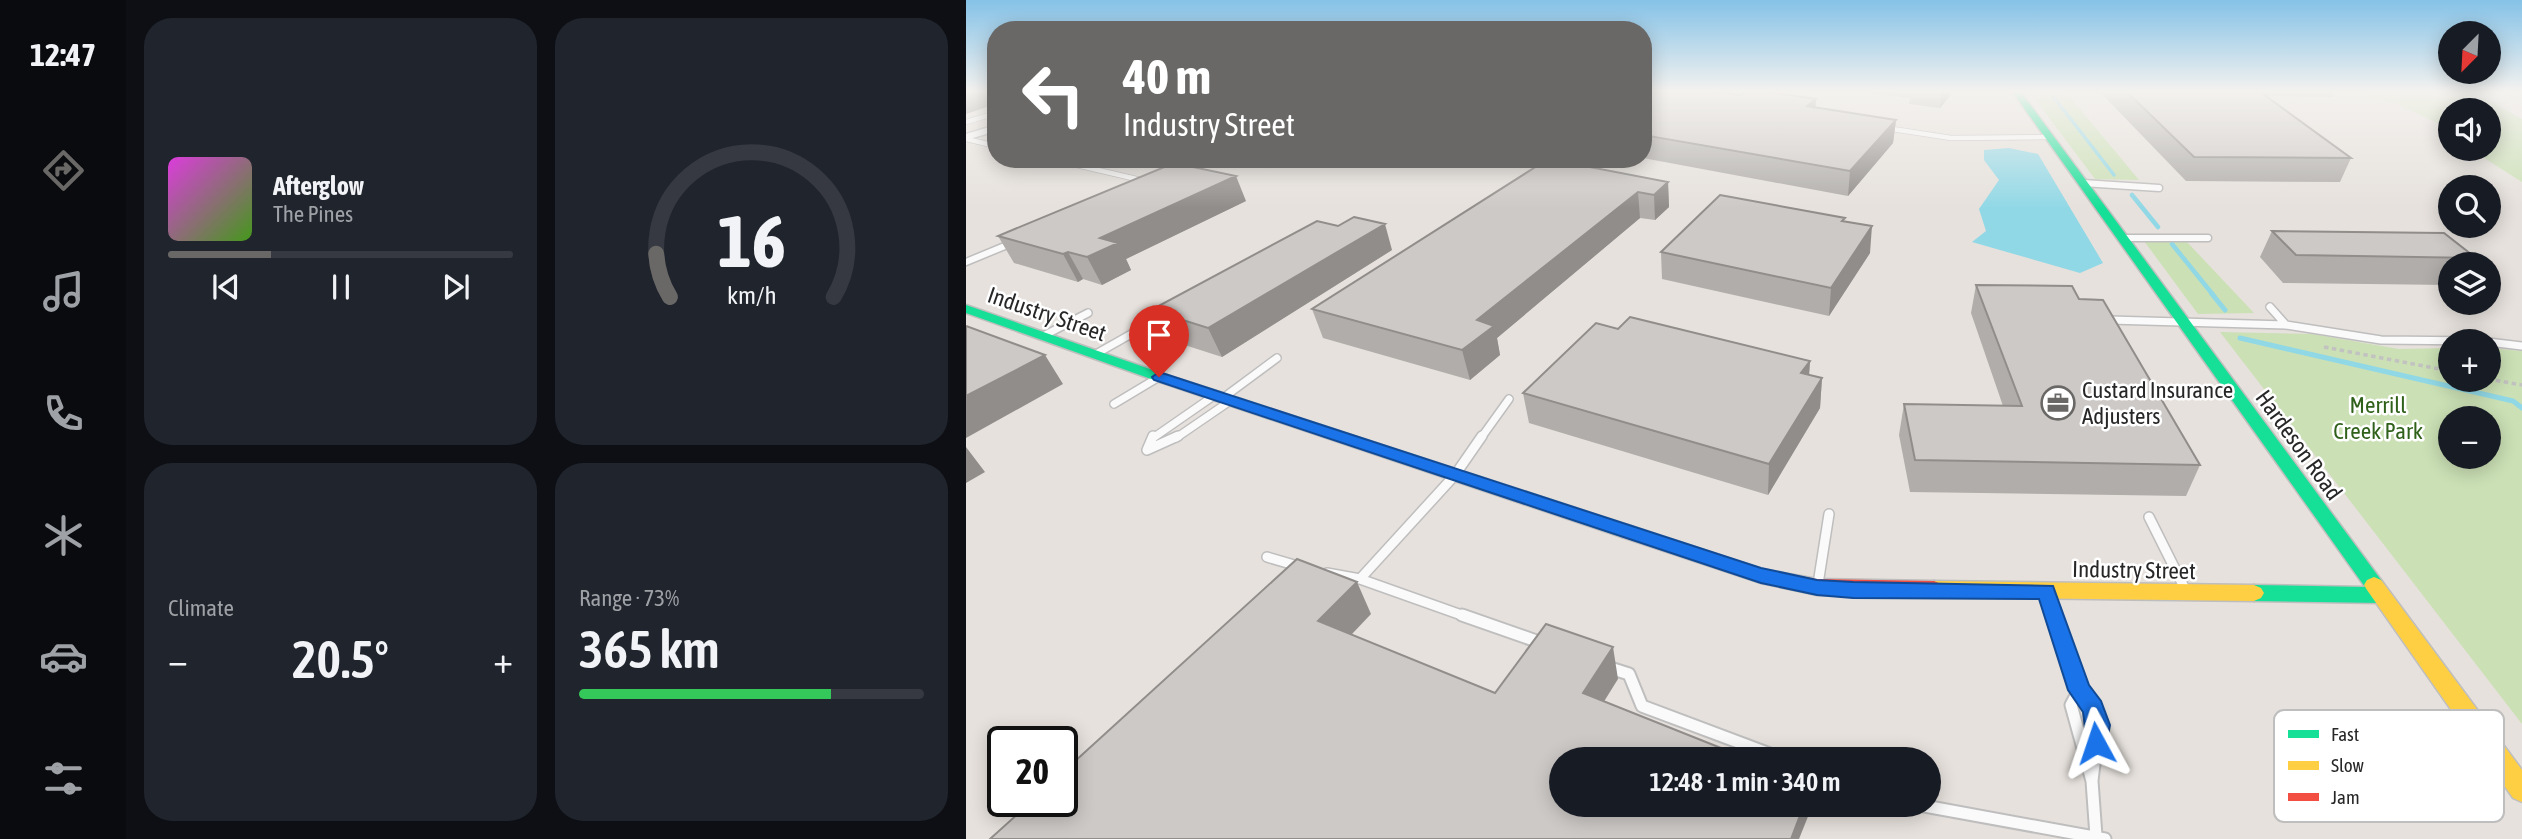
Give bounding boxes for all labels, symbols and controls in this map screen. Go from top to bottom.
north arrow [2438,21,2501,84]
map controls [2438,21,2501,469]
text: 12:47 [30,36,96,73]
text: 40 m [1123,48,1211,104]
icon: left [1008,49,1099,140]
button: sound [2438,98,2501,161]
text: Industry Street [1123,106,1295,143]
icon: directions [39,146,88,195]
text: Afterglow [273,171,364,201]
button: search [2438,175,2501,238]
text: 16 [717,200,786,283]
text: The Pines [273,201,353,227]
button: layers [2438,252,2501,315]
icon: music [39,267,88,316]
icon: previous [207,268,245,306]
icon: pause [322,268,360,306]
icon: next [437,268,475,306]
text: km/h [727,281,776,309]
street label: Industry Street [984,282,1110,346]
pin [1129,305,1189,377]
icon: arrive [1140,316,1178,354]
button: + [2438,329,2501,392]
place label: Custard Insurance Adjusters [2082,377,2233,429]
office icon: Custard Insurance Adjusters [2039,384,2077,422]
street label: Hardeson Road [2250,385,2348,505]
icon: phone [39,389,88,438]
park label: Merrill Creek Park [2333,392,2423,444]
button: − [2438,406,2501,469]
icon: climate [39,511,88,560]
street label: Industry Street [2072,556,2196,584]
text: Range · 73% [579,585,679,611]
text: Climate [168,595,234,621]
text: 365 km [579,619,720,679]
text: 20.5° [292,629,389,689]
icon: car [39,632,88,681]
text: − [168,638,188,681]
text: + [493,638,513,681]
position arrow [2059,706,2133,780]
legend [2274,710,2504,822]
text: Fast [2331,723,2359,745]
speed limit sign: 20 [987,726,1078,817]
icon: filters [39,754,88,803]
text: Slow [2331,754,2365,776]
text: 12:48 · 1 min · 340 m [1650,767,1840,797]
text: Jam [2331,786,2360,808]

